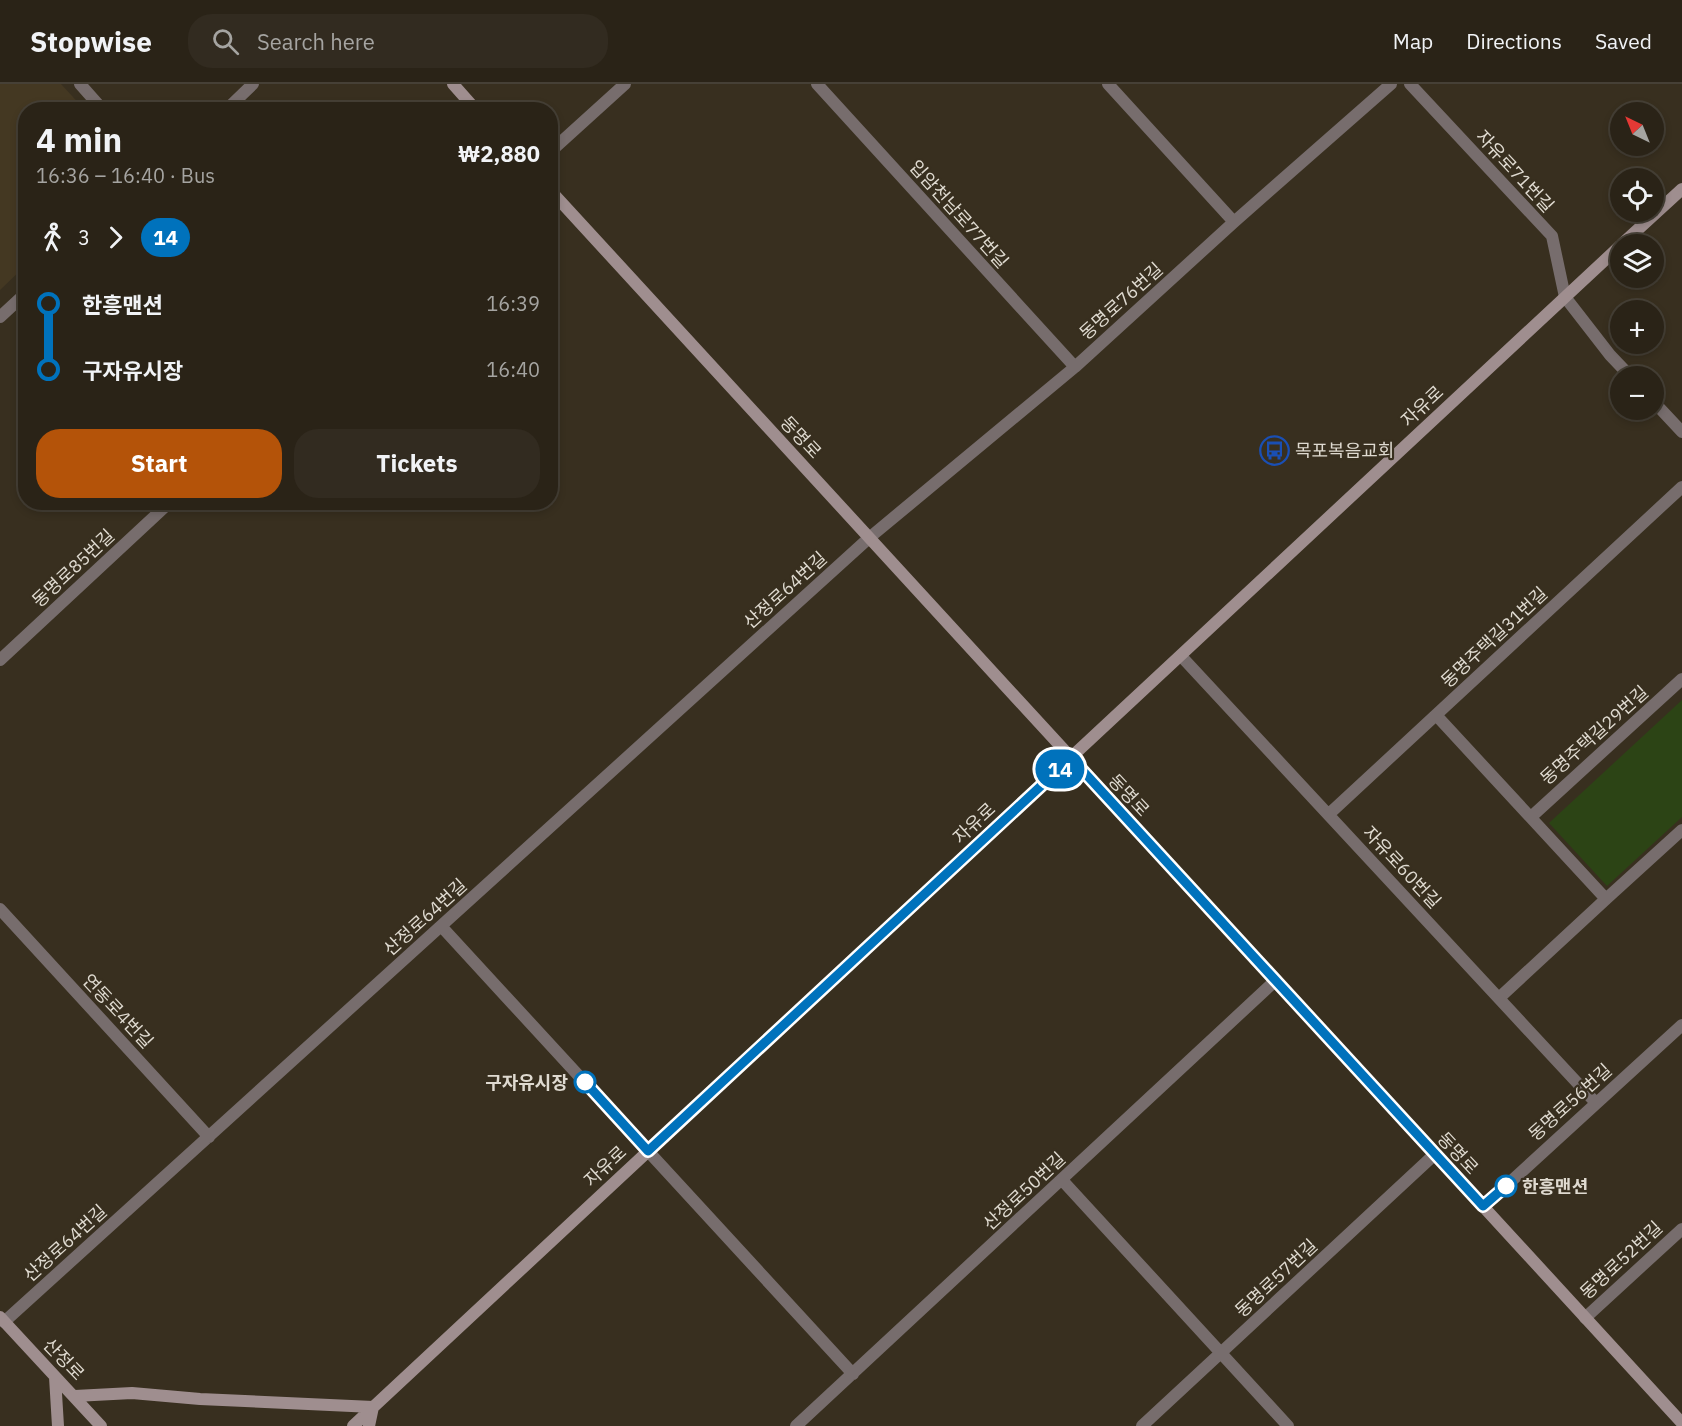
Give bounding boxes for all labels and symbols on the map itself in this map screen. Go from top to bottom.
north arrow [1610,102,1664,156]
street label: 자유로71번길 [1471,125,1559,217]
street label: 입암천남로77번길 [904,155,1014,273]
street label: 동명로76번길 [1075,258,1167,344]
street label: 자유로 [1396,381,1448,431]
street label: 동명로 [776,411,826,463]
bus stop icon: 목포복음교회 [1258,434,1290,466]
place label: 목포복음교회 [1295,439,1394,462]
street label: 동명로85번길 [27,524,119,612]
street label: 산정로64번길 [739,547,831,633]
street label: 동명주택길31번길 [1436,582,1552,692]
street label: 동명주택길29번길 [1535,680,1653,790]
line badge: 14 [1033,750,1087,788]
street label: 동명로 [1104,769,1154,821]
street label: 자유로 [948,798,1000,848]
street label: 자유로60번길 [1358,821,1446,913]
street label: 산정로64번길 [379,874,471,960]
street label: 연동로4번길 [78,969,158,1053]
street label: 동명로56번길 [1524,1059,1616,1145]
place label: 구자유시장 [485,1071,568,1094]
marker: 구자유시장 [574,1071,596,1093]
street label: 동명로 [1433,1127,1483,1179]
street label: 자유로 [579,1141,631,1191]
street label: 산정로50번길 [978,1147,1070,1235]
marker: 한흥맨션 [1495,1175,1517,1197]
place label: 한흥맨션 [1522,1175,1588,1198]
street label: 산정로64번길 [19,1200,111,1286]
street label: 동명로52번길 [1575,1216,1667,1304]
street label: 동명로57번길 [1230,1234,1322,1322]
street label: 산정로 [38,1333,90,1385]

